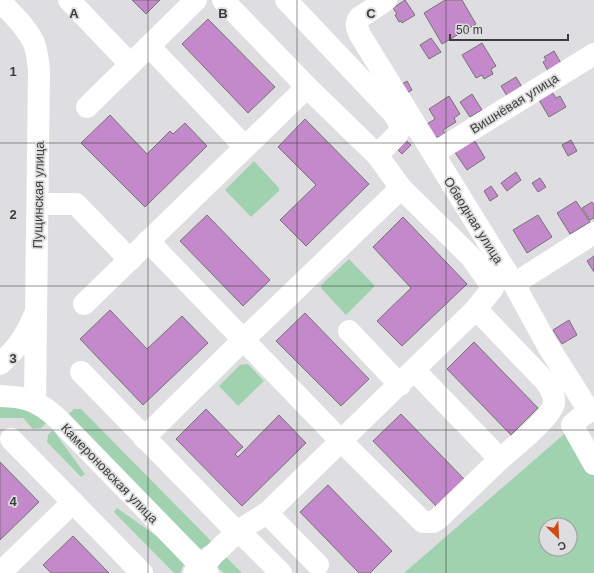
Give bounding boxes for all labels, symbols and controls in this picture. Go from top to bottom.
text: A [69,6,79,21]
text: B [218,6,228,21]
text: C [366,6,376,21]
scale bar [450,16,568,42]
text: 50 m [456,23,483,37]
text: 1 [9,64,17,79]
street label: Вишнёвая улица [467,70,562,137]
street label: Пущинская улица [30,141,47,249]
street label: Обводная улица [441,174,507,267]
text: 2 [9,207,17,222]
text: 3 [9,351,17,366]
street label: Камероновская улица [58,420,162,527]
text: 4 [9,494,17,509]
north arrow [538,517,578,557]
text: С [556,539,568,553]

